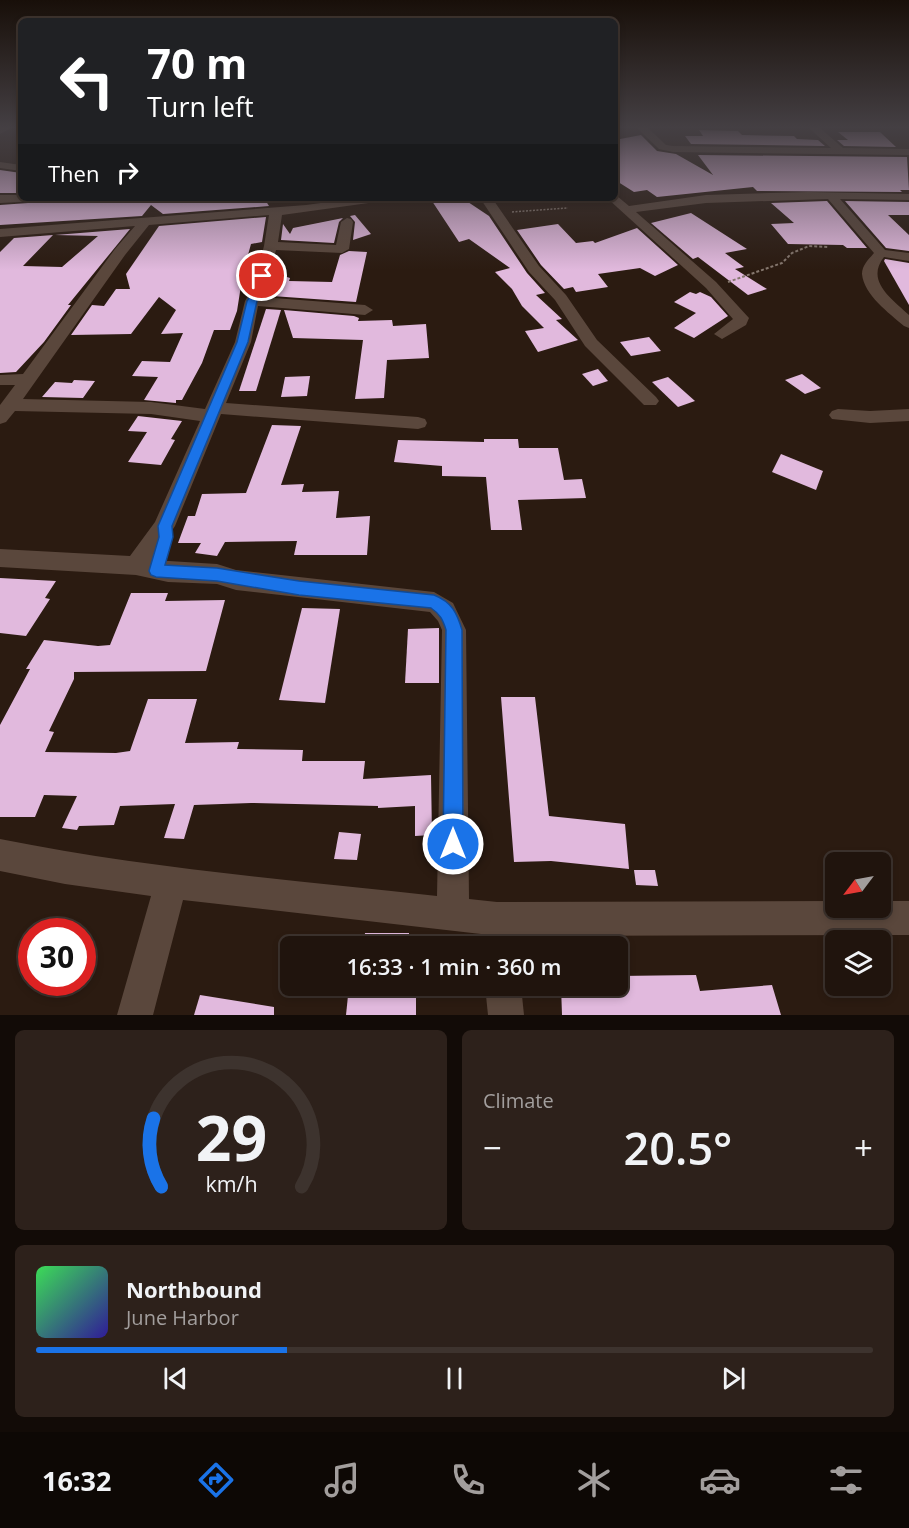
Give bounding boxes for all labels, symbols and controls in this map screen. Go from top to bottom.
text: 70 m [147,34,247,91]
icon: left [48,42,126,120]
text: Turn left [147,88,254,125]
icon: right [111,156,144,189]
text: Then [48,158,99,188]
pin [236,250,287,301]
icon: arrive [245,259,278,292]
position arrow [421,812,485,876]
north arrow [825,852,891,918]
map controls [825,852,891,996]
speed limit sign: 30 [18,918,96,996]
button: layers [825,930,891,996]
text: 16:33 · 1 min · 360 m [346,951,562,981]
text: Climate [483,1087,554,1114]
text: 29 [195,1094,267,1179]
text: 20.5° [624,1117,732,1178]
text: − [483,1125,502,1170]
text: + [854,1125,873,1170]
text: km/h [205,1169,257,1198]
text: Northbound [126,1274,262,1304]
text: June Harbor [126,1304,239,1331]
icon: previous [159,1362,192,1395]
icon: pause [438,1362,471,1395]
icon: next [717,1362,750,1395]
icon: directions [195,1459,237,1501]
icon: music [321,1459,363,1501]
icon: phone [447,1459,489,1501]
icon: climate [573,1459,615,1501]
icon: car [699,1459,741,1501]
icon: filters [825,1459,867,1501]
text: 16:32 [42,1462,111,1499]

